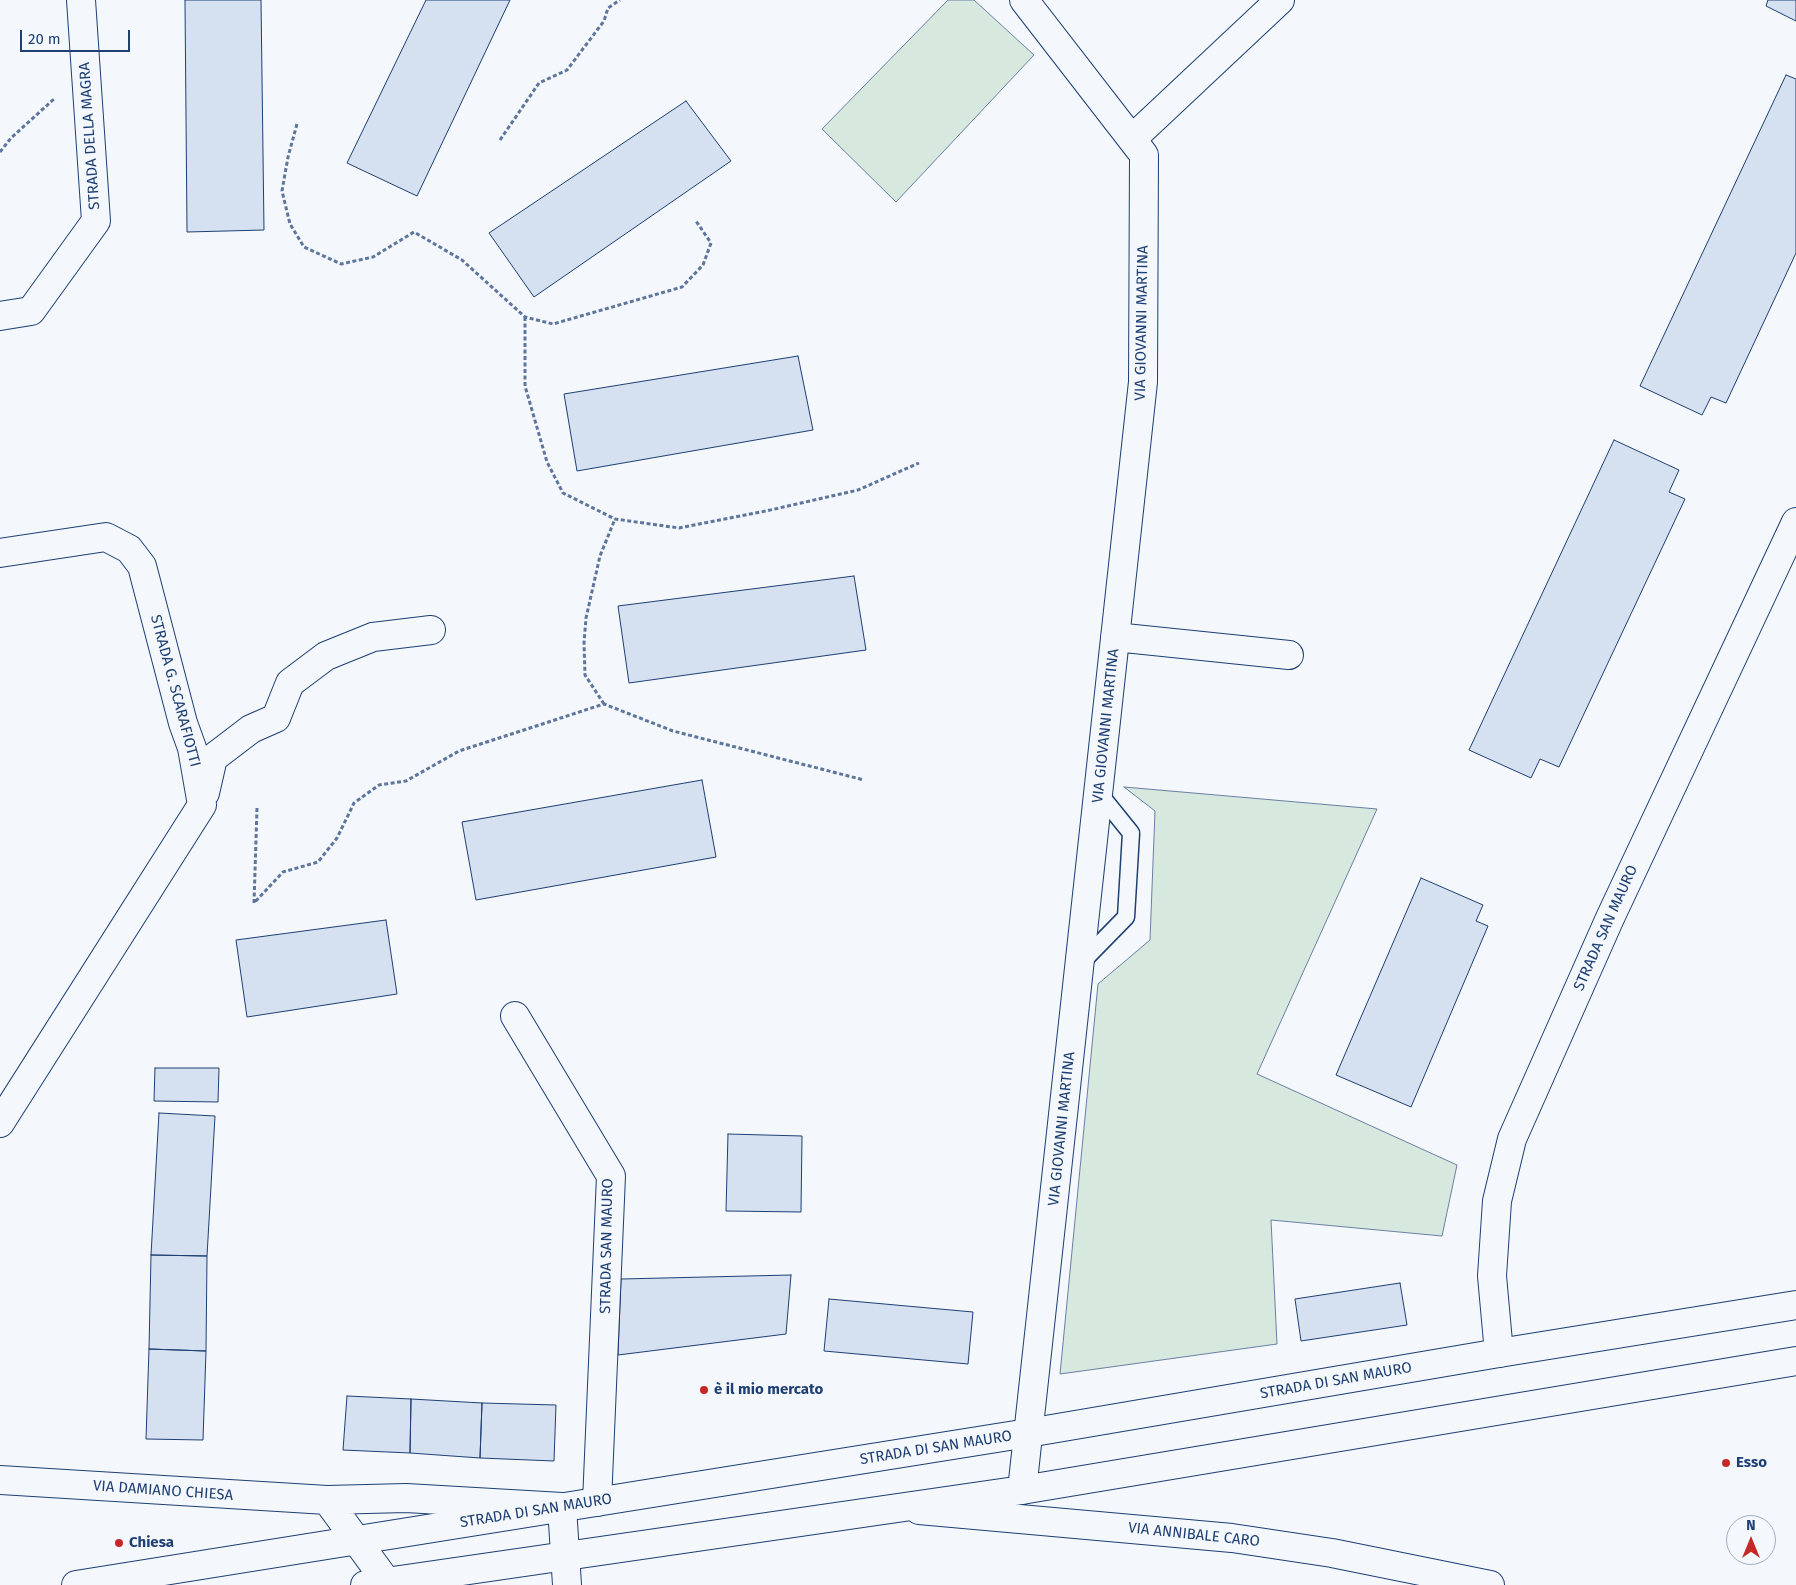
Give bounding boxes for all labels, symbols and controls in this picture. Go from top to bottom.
scale bar [22,20,132,52]
text: 20 m [28,30,61,48]
street label: STRADA DELLA MAGRA [76,62,104,210]
street label: VIA GIOVANNI MARTINA [1132,245,1152,401]
street label: STRADA G. SCARAFIOTTI [146,613,204,769]
street label: VIA GIOVANNI MARTINA [1089,648,1123,804]
street label: STRADA SAN MAURO [1570,862,1642,994]
street label: VIA GIOVANNI MARTINA [1045,1051,1079,1207]
street label: STRADA SAN MAURO [597,1178,617,1314]
street label: STRADA DI SAN MAURO [1259,1359,1413,1403]
place label: è il mio mercato [714,1381,823,1399]
marker: è il mio mercato [698,1384,710,1396]
street label: STRADA DI SAN MAURO [859,1427,1013,1469]
place label: Esso [1736,1454,1767,1472]
marker: Esso [1720,1457,1732,1469]
street label: VIA DAMIANO CHIESA [92,1477,234,1505]
street label: STRADA DI SAN MAURO [459,1490,613,1532]
north arrow [1726,1515,1776,1565]
text: N [1746,1517,1756,1534]
street label: VIA ANNIBALE CARO [1127,1519,1261,1551]
place label: Chiesa [129,1534,174,1552]
marker: Chiesa [113,1537,125,1549]

